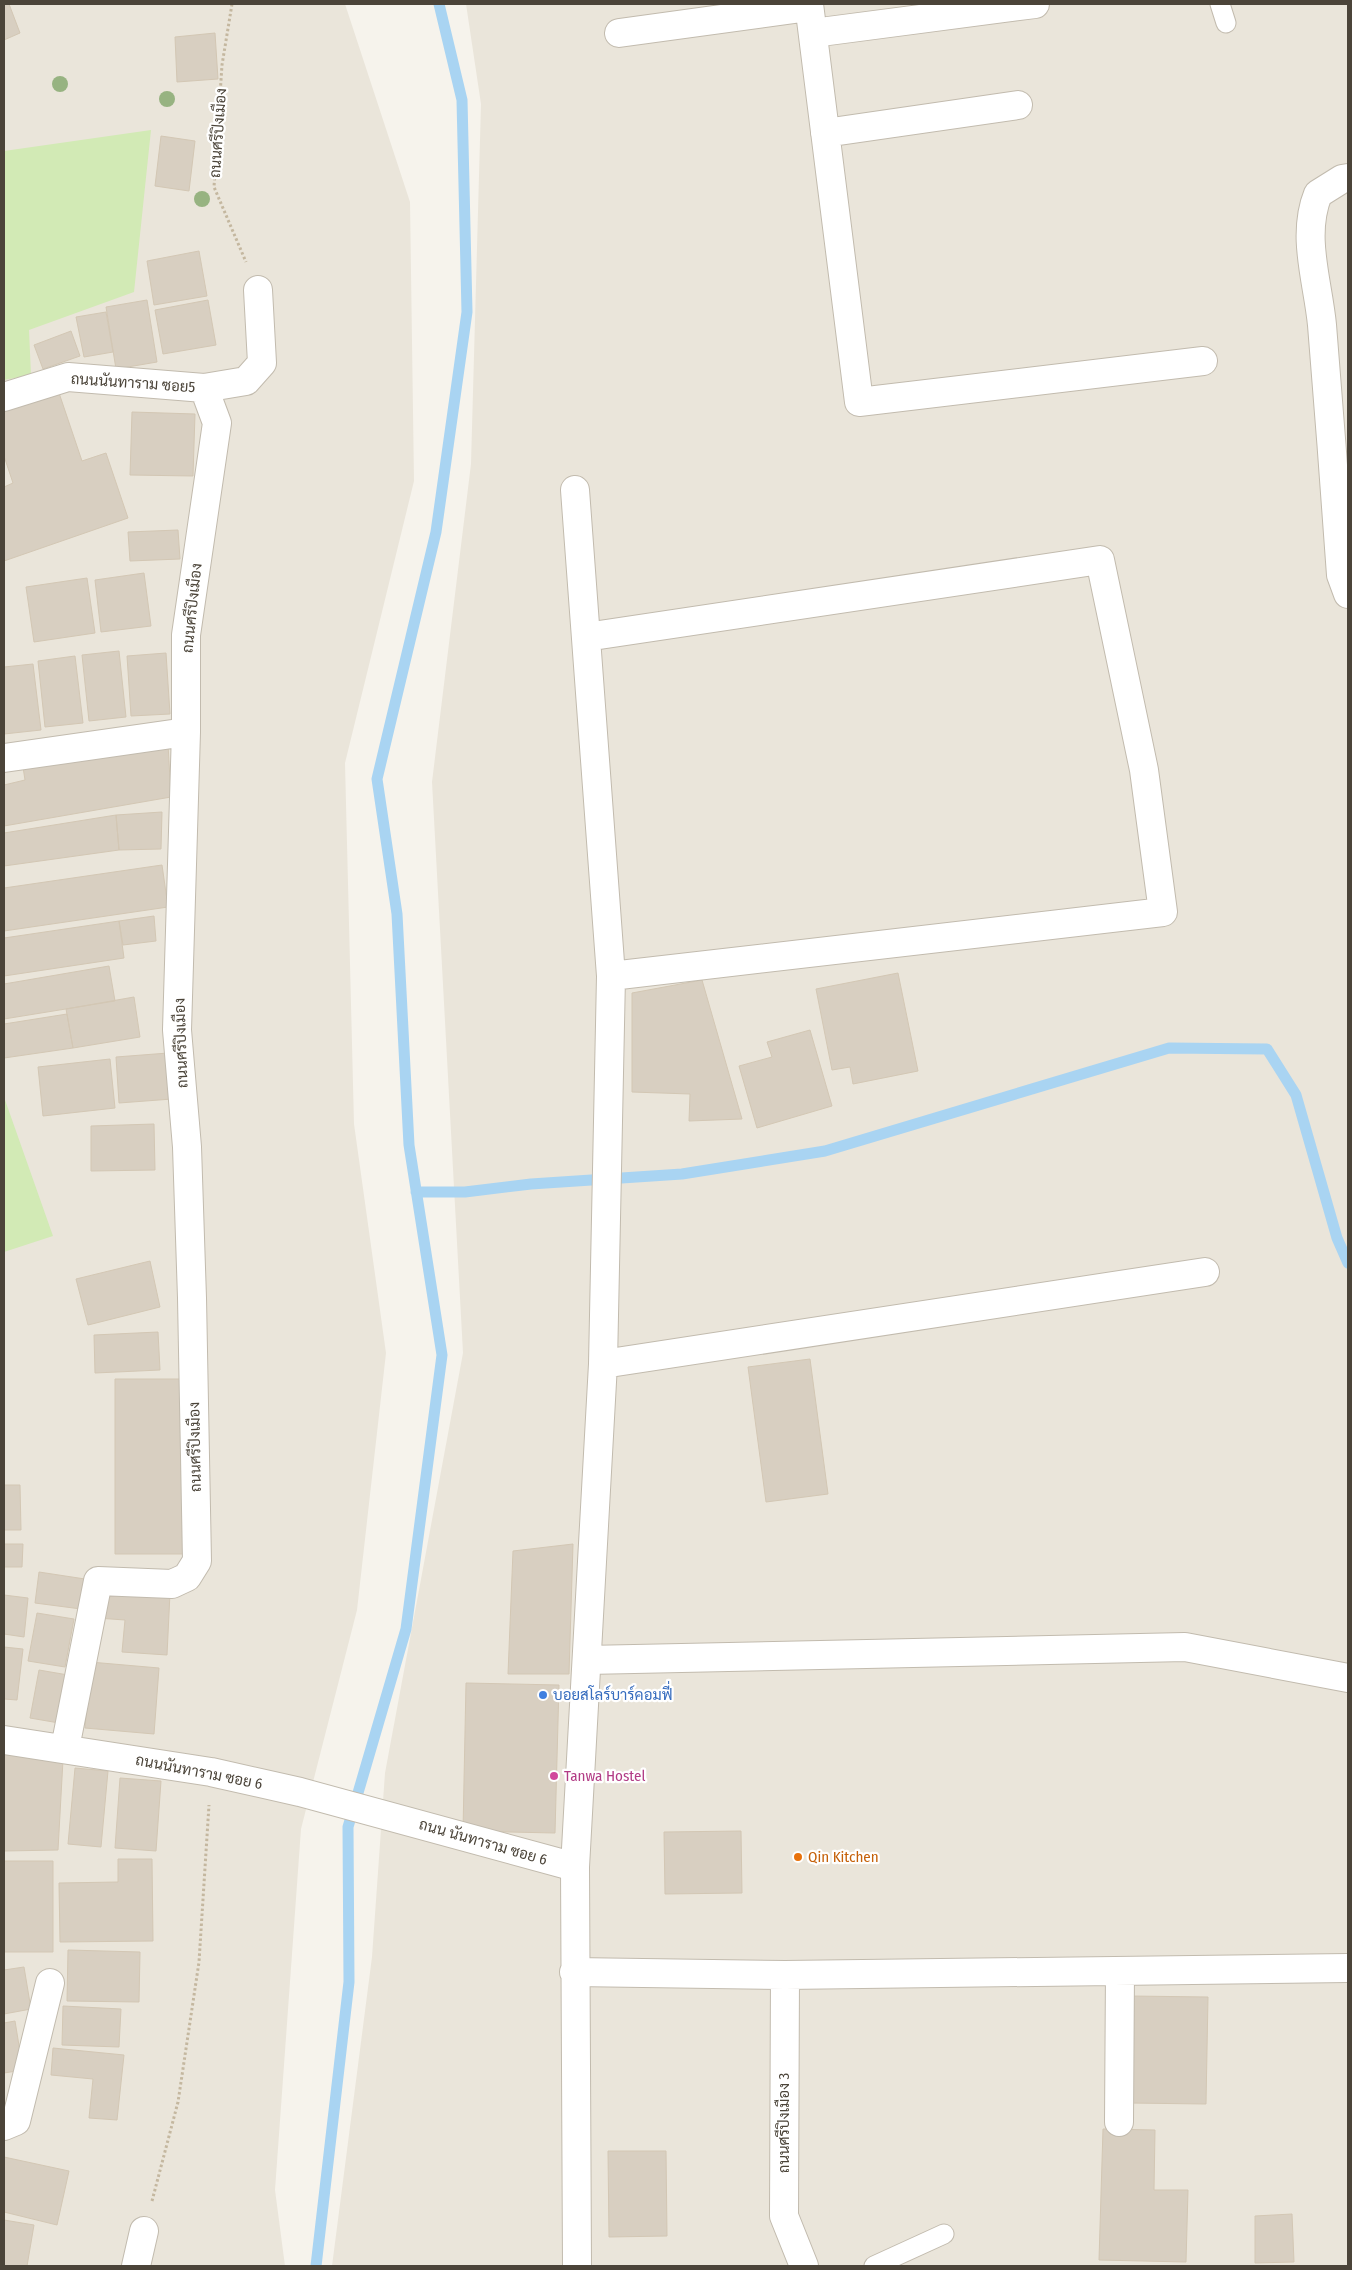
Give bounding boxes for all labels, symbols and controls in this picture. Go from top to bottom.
street label: ถนนศรีปิงเมือง [205,87,230,179]
street label: ถนนนันทาราม ซอย5 [70,370,196,396]
street label: ถนนศรีปิงเมือง [177,562,206,654]
street label: ถนนศรีปิงเมือง [169,998,192,1088]
street label: ถนนศรีปิงเมือง [184,1402,205,1492]
place label: บอยสโลร์บาร์คอมฟี่ [553,1680,672,1704]
marker: บอยสโลร์บาร์คอมฟี่ [537,1689,549,1701]
street label: ถนนนันทาราม ซอย 6 [134,1751,264,1793]
place label: Tanwa Hostel [564,1767,645,1785]
marker: Tanwa Hostel [548,1770,560,1782]
street label: ถนน นันทาราม ซอย 6 [417,1815,549,1869]
place label: Qin Kitchen [808,1848,879,1866]
marker: Qin Kitchen [792,1851,804,1863]
street label: ถนนศรีปิงเมือง 3 [774,2073,793,2173]

